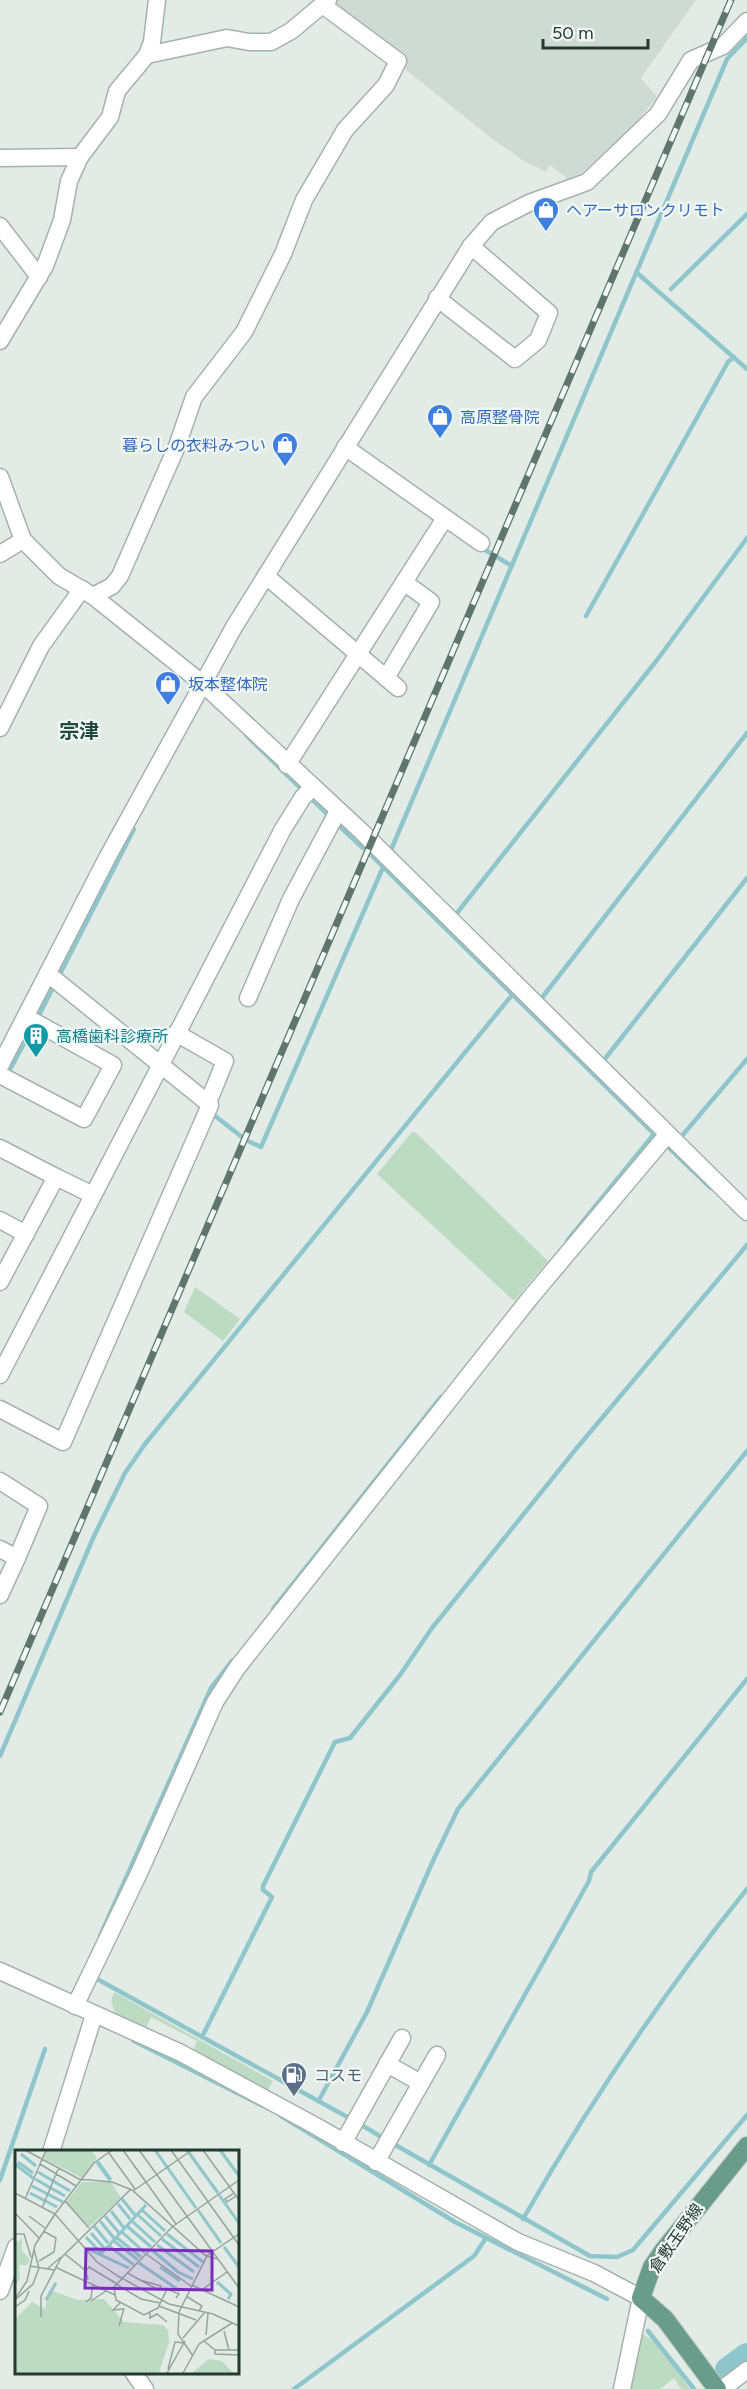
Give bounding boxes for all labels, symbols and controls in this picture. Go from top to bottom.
scale bar [543,12,648,50]
text: 50 m [552,22,594,44]
shop icon: ヘアーサロンクリモト [531,195,561,233]
place label: ヘアーサロンクリモト [566,201,725,220]
shop icon: 高原整骨院 [425,402,455,440]
place label: 高原整骨院 [460,408,540,427]
shop icon: 暮らしの衣料みつい [270,430,300,468]
place label: 暮らしの衣料みつい [122,436,266,455]
shop icon: 坂本整体院 [153,669,183,707]
place label: 坂本整体院 [188,675,268,694]
district label: 宗津 [59,719,99,743]
building icon: 高橋歯科診療所 [21,1021,51,1059]
place label: 高橋歯科診療所 [56,1027,168,1046]
fuel station icon: コスモ [279,2060,309,2098]
place label: コスモ [314,2066,362,2085]
inset map [15,2150,238,2374]
street label: 倉敷玉野線 [645,2200,707,2276]

